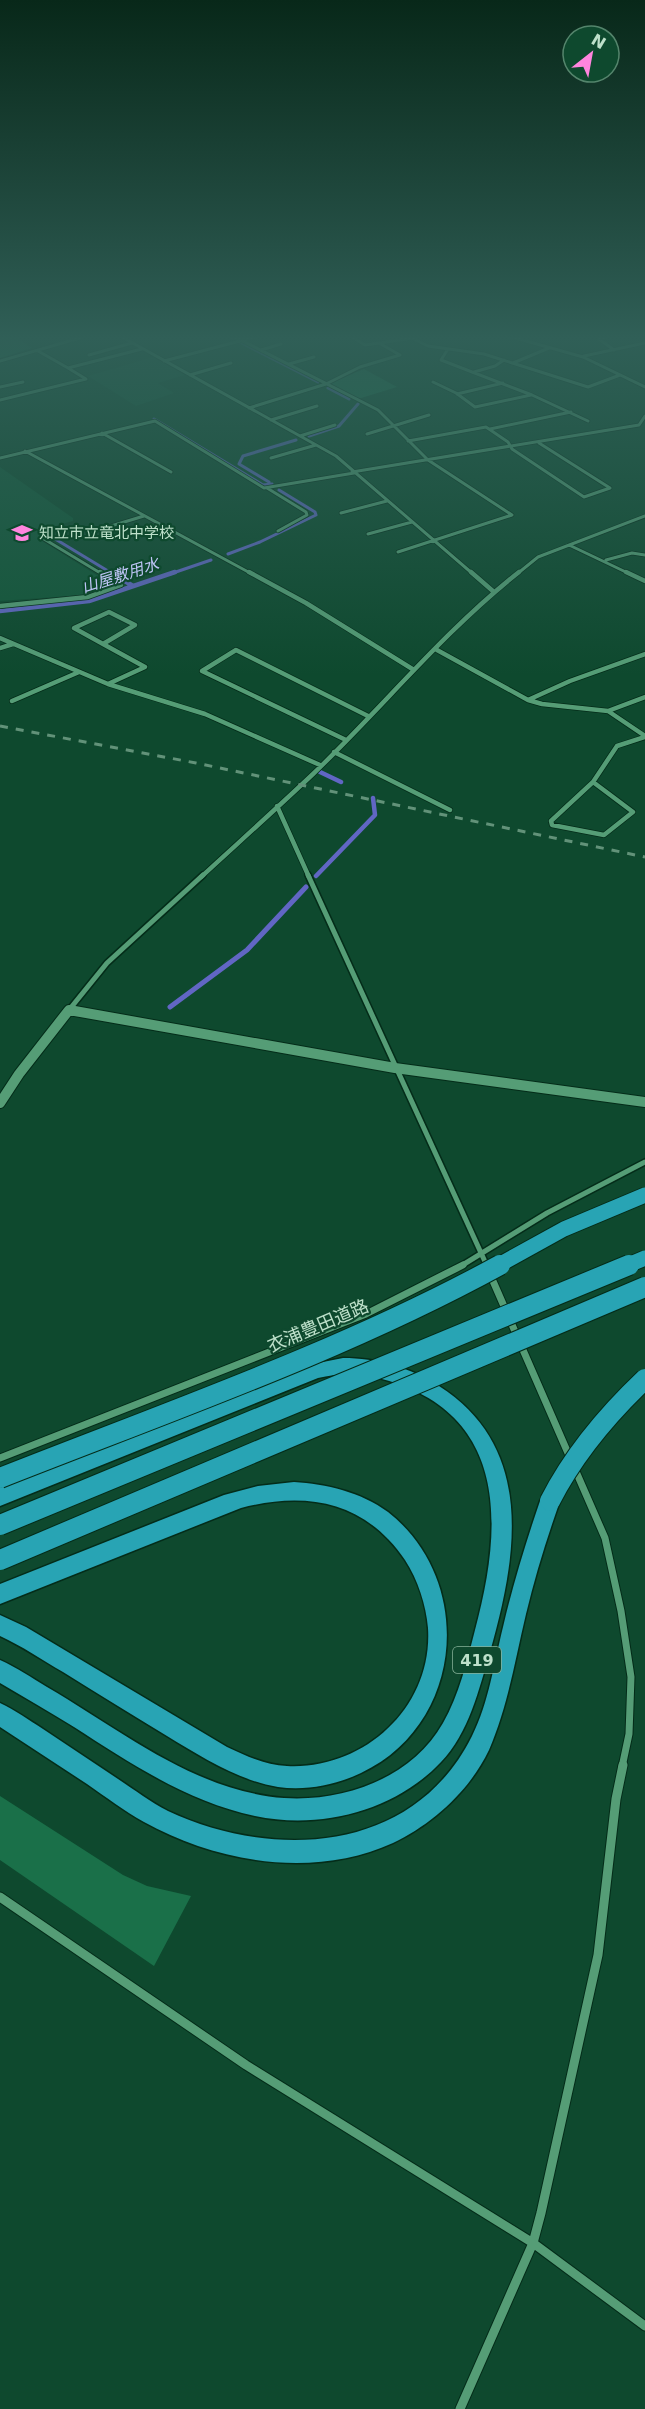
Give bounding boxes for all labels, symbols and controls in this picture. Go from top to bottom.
north arrow [561,24,621,84]
text: N [588,30,609,53]
school or university icon: 知立市立竜北中学校 [10,521,34,545]
place label: 知立市立竜北中学校 [39,524,174,542]
water label: 山屋敷用水 [79,553,163,597]
street label: 衣浦豊田道路 [264,1295,372,1356]
road number: 419 [453,1647,501,1673]

